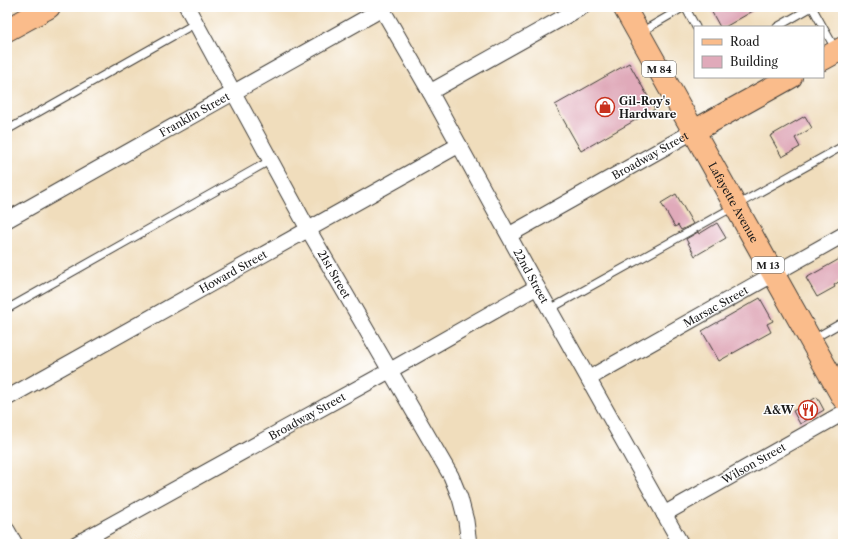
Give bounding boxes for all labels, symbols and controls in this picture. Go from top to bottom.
legend [694,26,824,78]
text: Road [730,34,760,49]
text: Building [730,54,778,69]
road number: M 84 [642,61,676,77]
street label: Franklin Street [157,89,232,140]
place label: Gil-Roy's Hardware [619,94,677,121]
shop icon: Gil-Roy's Hardware [594,96,616,118]
street label: Broadway Street [609,128,691,183]
street label: Lafayette Avenue [705,160,762,245]
street label: 22nd Street [510,246,552,306]
street label: Howard Street [197,247,270,296]
street label: 21st Street [315,247,354,301]
road number: M 13 [752,257,784,273]
street label: Marsac Street [681,283,751,330]
street label: Broadway Street [266,389,348,443]
restaurant icon: A&W [797,399,819,421]
place label: A&W [763,403,795,417]
street label: Wilson Street [718,440,788,487]

